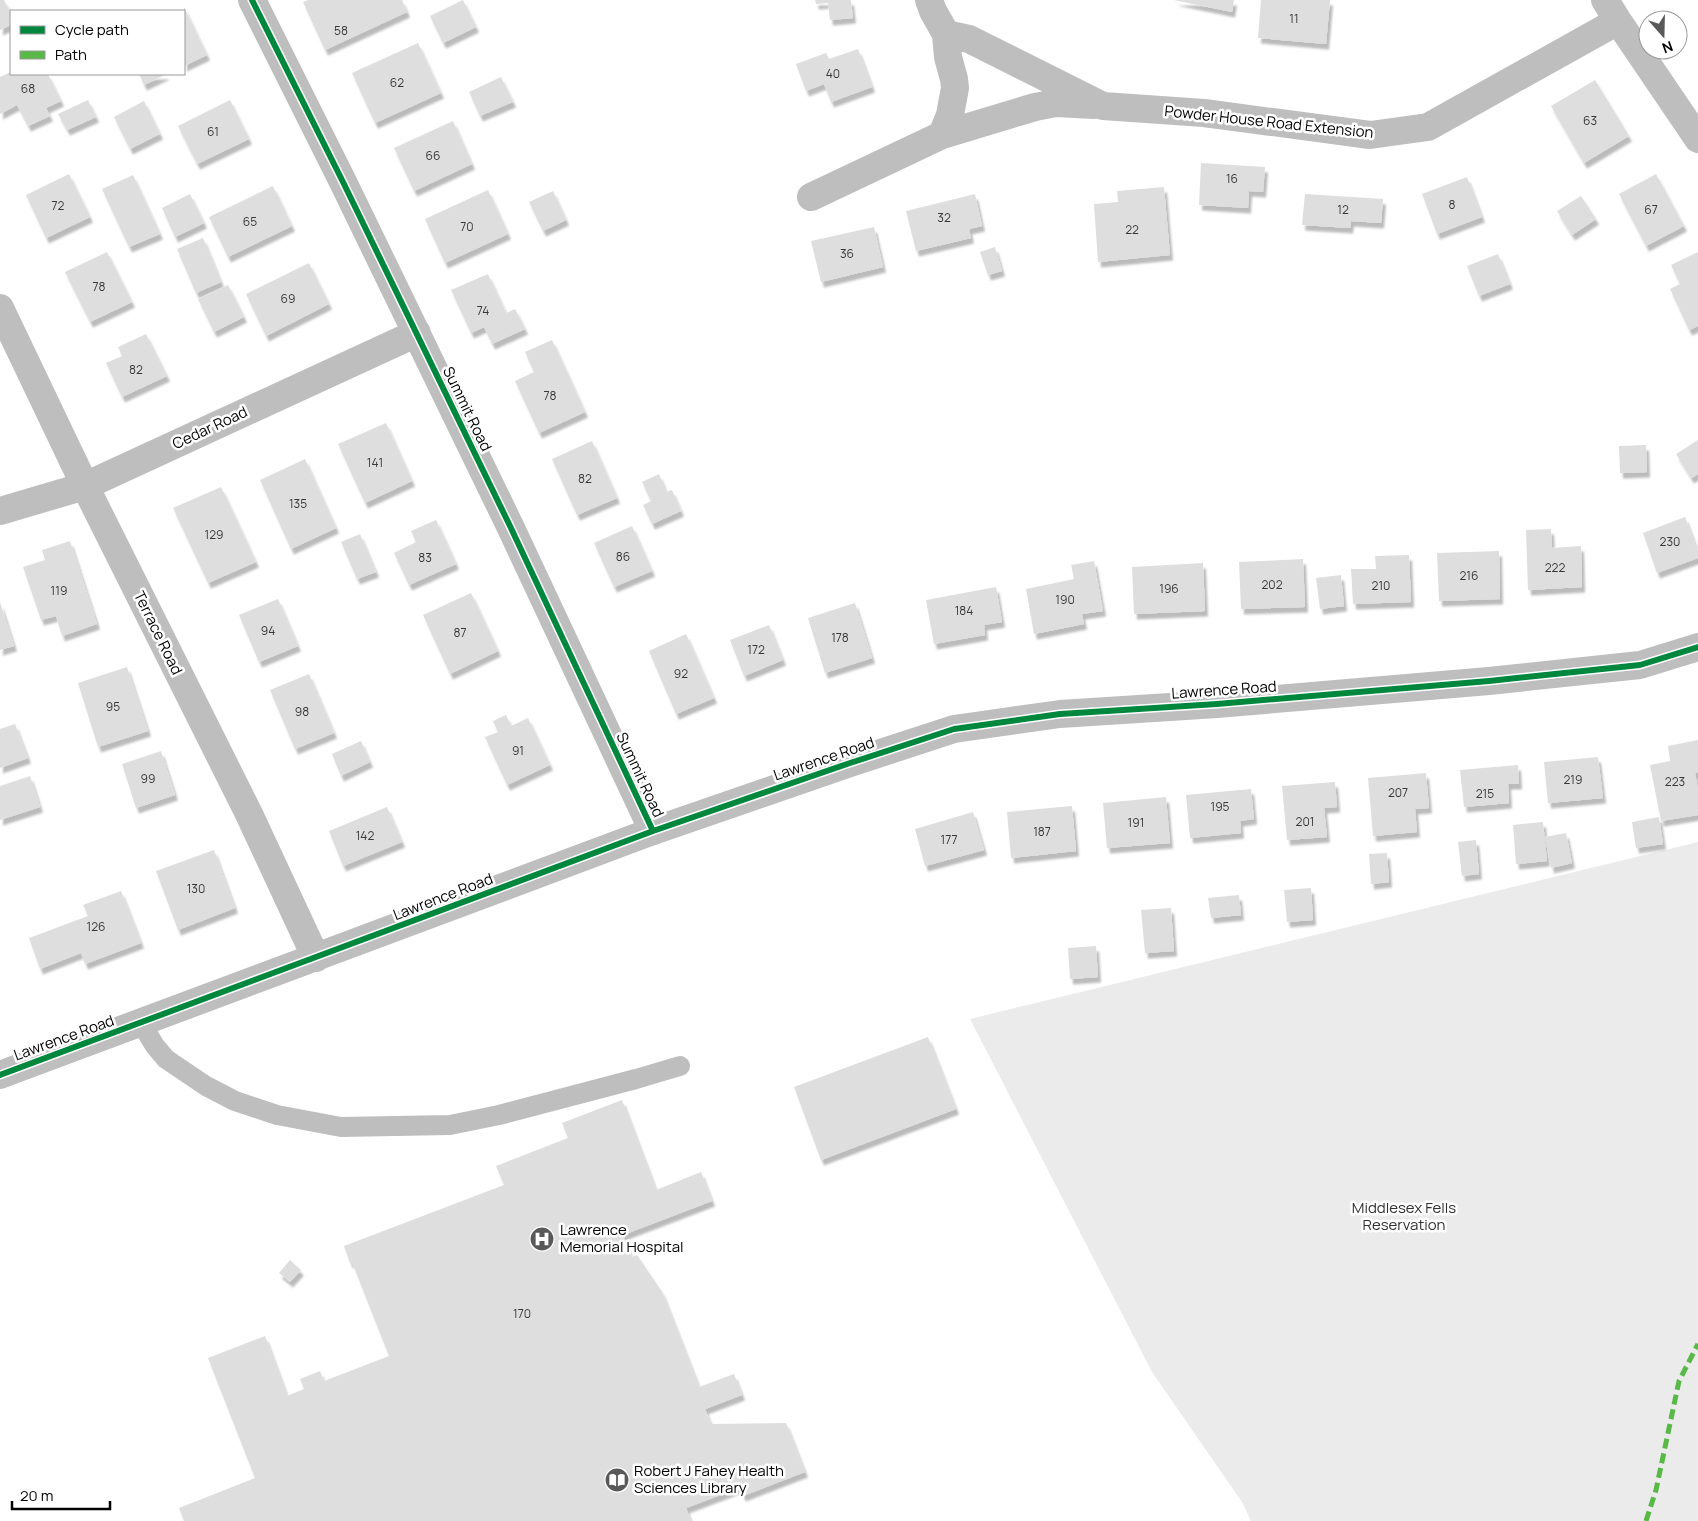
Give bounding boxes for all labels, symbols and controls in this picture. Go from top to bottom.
legend [10,10,185,75]
house number: 11 [1289,10,1299,27]
north arrow [1638,10,1688,60]
text: Cycle path [55,19,129,40]
house number: 58 [334,22,348,39]
text: N [1660,37,1676,58]
text: Path [55,44,87,65]
house number: 40 [826,65,840,82]
house number: 62 [390,74,404,91]
house number: 68 [21,80,35,97]
street label: Powder House Road Extension [1164,100,1375,143]
house number: 63 [1583,112,1597,129]
house number: 61 [207,123,219,140]
house number: 66 [426,147,440,164]
house number: 16 [1226,170,1238,187]
house number: 8 [1449,196,1456,213]
house number: 72 [52,197,65,214]
house number: 12 [1337,201,1349,218]
house number: 67 [1644,201,1658,218]
house number: 32 [937,209,951,226]
house number: 65 [243,213,257,230]
house number: 70 [460,218,474,235]
house number: 22 [1125,221,1139,238]
house number: 36 [840,245,854,262]
house number: 78 [93,278,106,295]
house number: 69 [281,290,295,307]
house number: 74 [477,302,489,319]
house number: 82 [129,361,143,378]
street label: Summit Road [438,363,497,455]
house number: 78 [544,387,557,404]
street label: Cedar Road [169,401,251,454]
house number: 141 [367,454,383,471]
house number: 82 [578,470,592,487]
house number: 135 [289,495,307,512]
house number: 129 [205,526,223,543]
house number: 230 [1660,533,1680,550]
house number: 86 [616,548,630,565]
house number: 83 [418,549,432,566]
house number: 222 [1545,559,1565,576]
house number: 216 [1460,567,1478,584]
house number: 202 [1261,576,1283,593]
house number: 210 [1372,577,1390,594]
house number: 196 [1159,580,1179,597]
house number: 119 [51,582,67,599]
street label: Terrace Road [129,587,188,678]
house number: 190 [1055,591,1075,608]
house number: 184 [955,602,973,619]
house number: 94 [261,622,275,639]
house number: 87 [454,624,467,641]
house number: 178 [831,629,849,646]
house number: 172 [747,641,765,658]
house number: 92 [674,665,688,682]
street label: Lawrence Road [1171,675,1277,704]
house number: 95 [106,698,120,715]
house number: 98 [295,703,309,720]
street label: Summit Road [612,729,669,821]
street label: Lawrence Road [771,731,877,786]
house number: 91 [512,742,524,759]
house number: 99 [141,770,155,787]
house number: 219 [1564,771,1582,788]
house number: 223 [1665,773,1685,790]
house number: 207 [1388,784,1408,801]
house number: 215 [1476,785,1494,802]
house number: 195 [1210,798,1230,815]
house number: 201 [1296,813,1314,830]
house number: 191 [1128,814,1144,831]
house number: 187 [1033,823,1051,840]
house number: 142 [356,827,374,844]
house number: 177 [940,831,958,848]
street label: Lawrence Road [390,868,496,925]
house number: 130 [187,880,205,897]
house number: 126 [87,918,105,935]
street label: Lawrence Road [11,1010,117,1065]
park label: Middlesex Fells Reservation [1352,1197,1456,1235]
place label: Lawrence Memorial Hospital [560,1219,684,1257]
hospital icon: Lawrence Memorial Hospital [529,1226,555,1252]
house number: 170 [513,1305,531,1322]
place label: Robert J Fahey Health Sciences Library [634,1460,784,1498]
library icon: Robert J Fahey Health Sciences Library [604,1467,630,1493]
scale bar [12,1478,110,1510]
text: 20 m [20,1485,53,1506]

